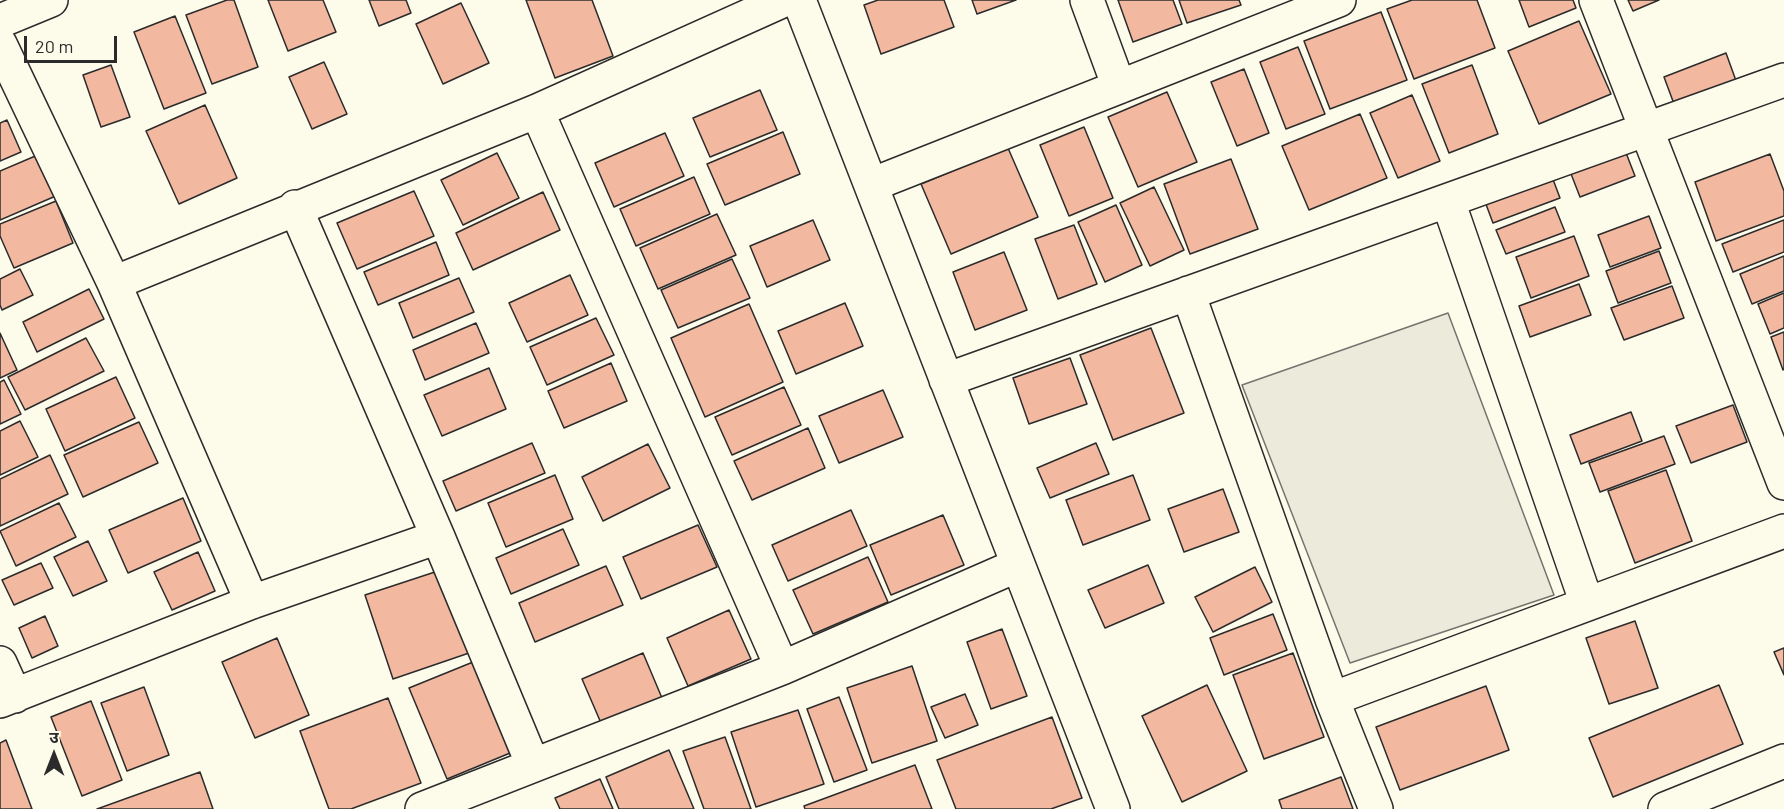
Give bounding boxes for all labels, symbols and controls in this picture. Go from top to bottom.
scale bar [27,24,120,62]
text: 20 m [35,35,73,57]
north arrow [24,725,84,785]
text: उ [49,727,59,746]

